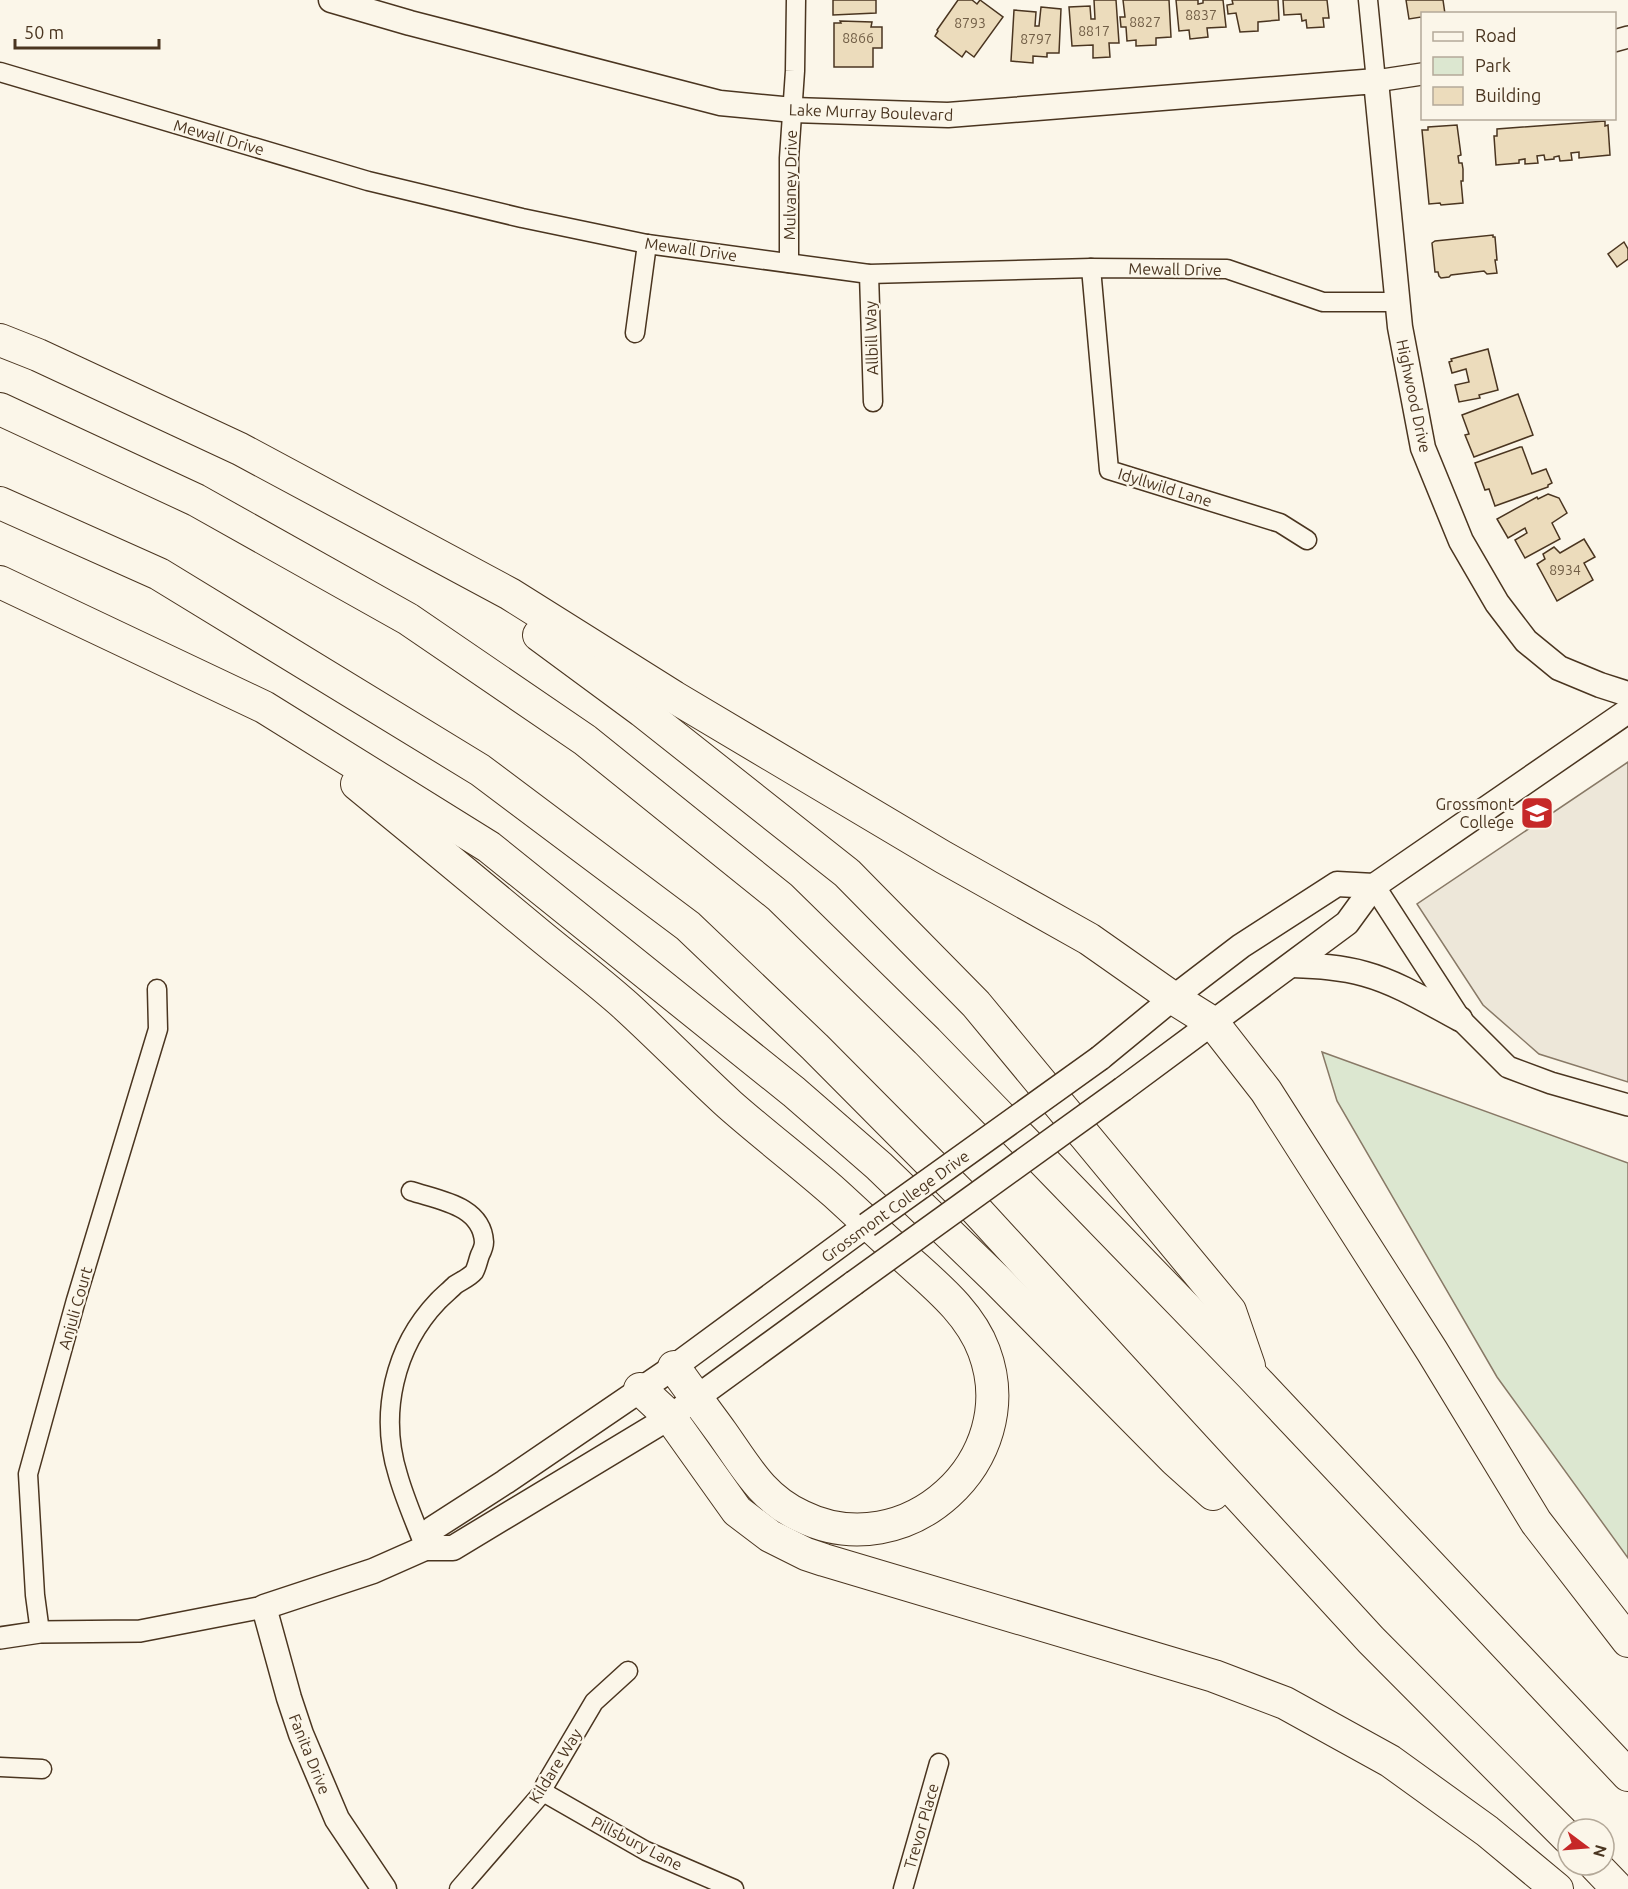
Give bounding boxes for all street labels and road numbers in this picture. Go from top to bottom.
street label: Lake Murray Boulevard [788,100,954,124]
street label: Mewall Drive [172,115,266,159]
street label: Mulvaney Drive [780,130,800,240]
street label: Mewall Drive [644,234,738,264]
street label: Mewall Drive [1128,259,1222,279]
street label: Allbill Way [861,300,881,376]
street label: Highwood Drive [1393,338,1435,454]
street label: Idyllwild Lane [1116,464,1214,510]
street label: Grossmont College Drive [818,1146,972,1266]
street label: Anjuli Court [55,1264,96,1351]
street label: Fanita Drive [286,1711,334,1797]
street label: Kildare Way [525,1725,585,1807]
street label: Trevor Place [900,1781,942,1871]
street label: Pillsbury Lane [589,1812,685,1874]

